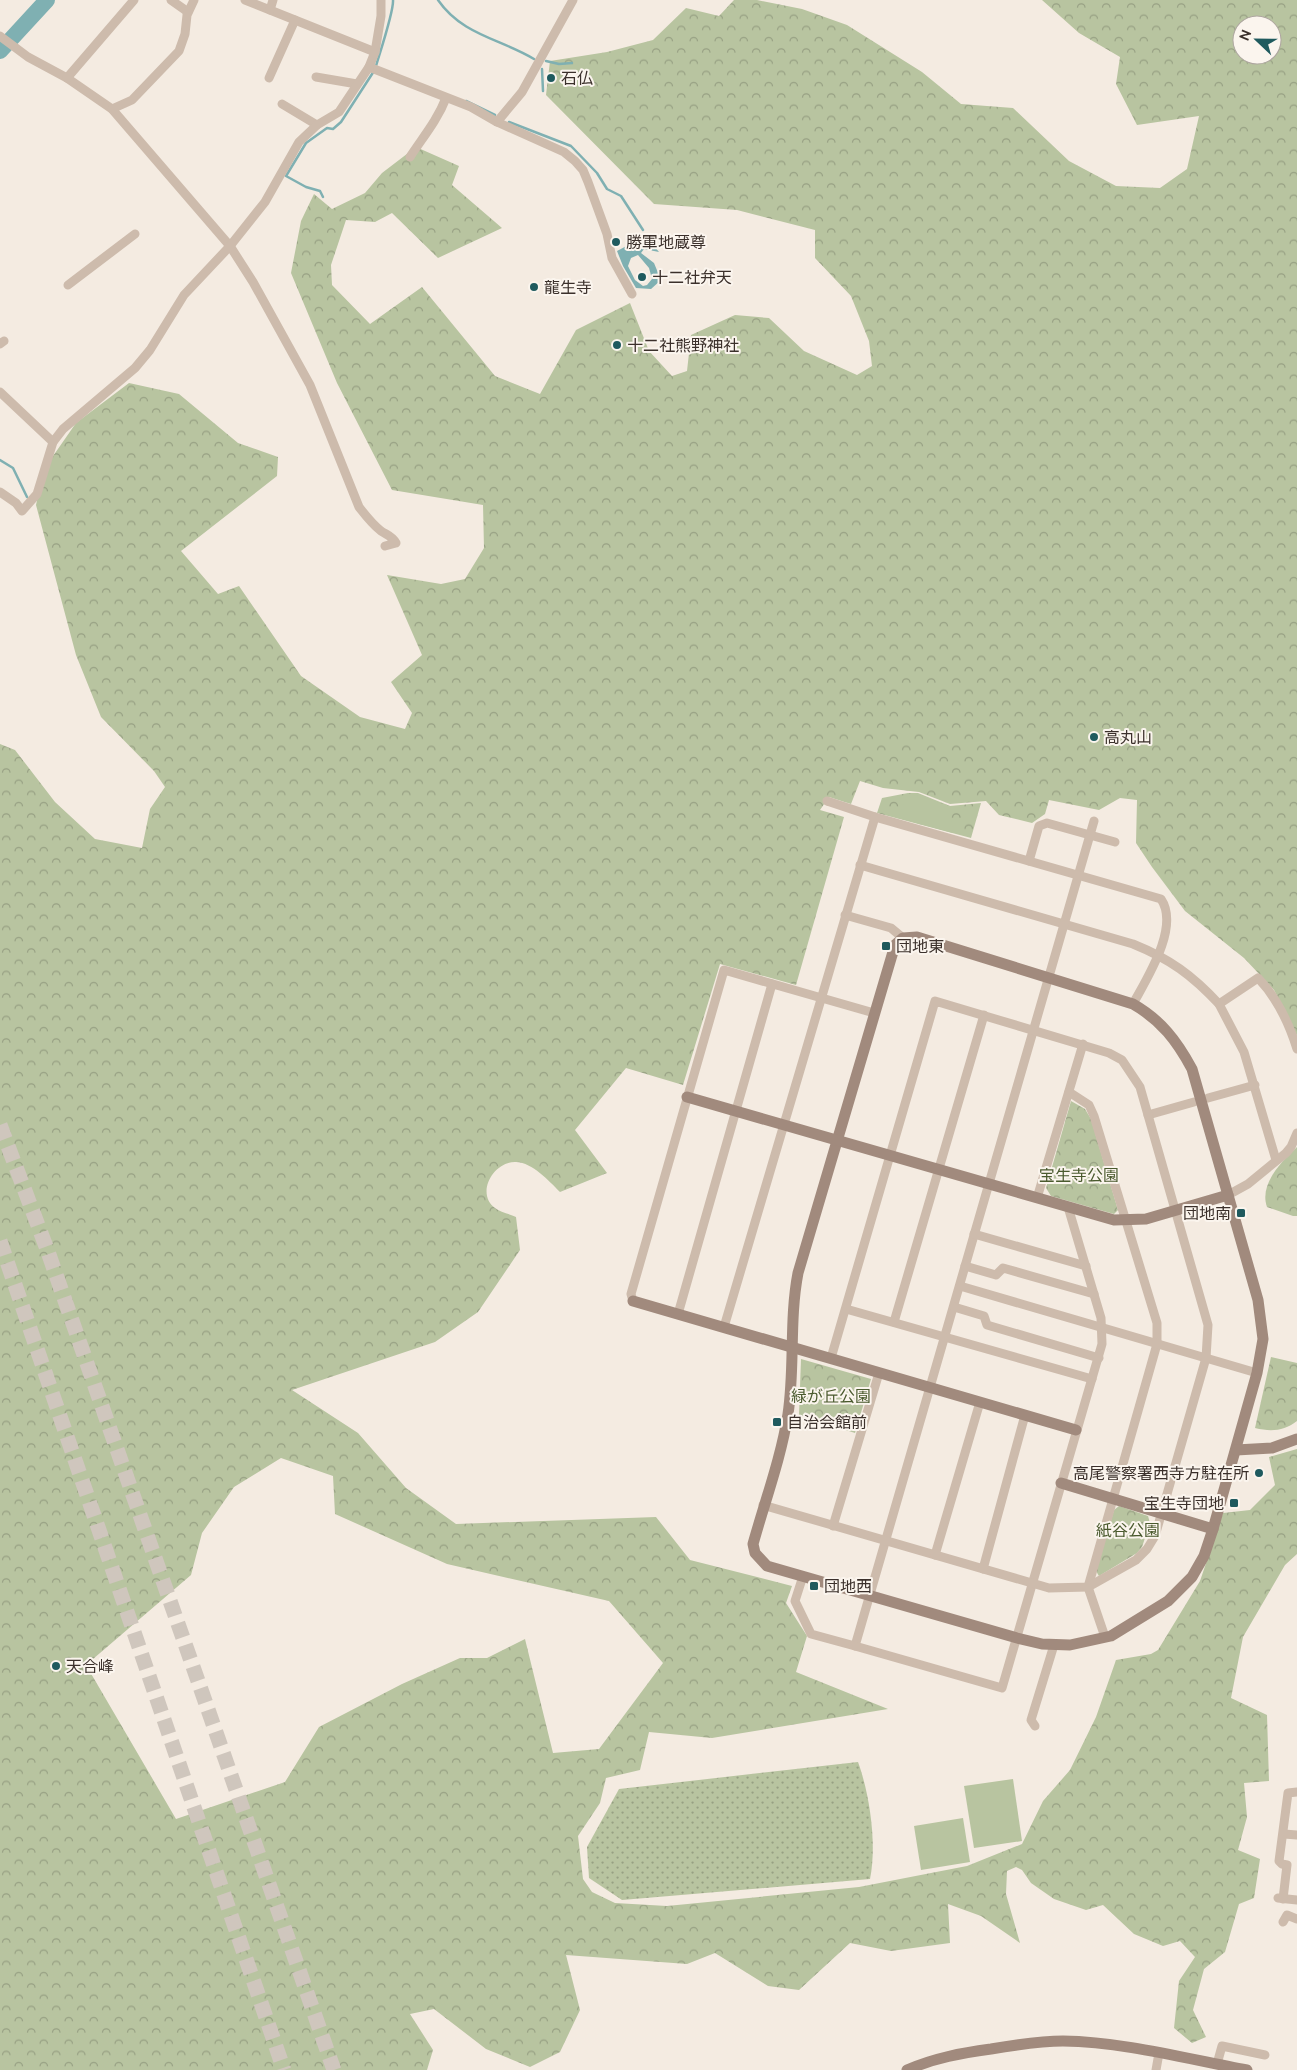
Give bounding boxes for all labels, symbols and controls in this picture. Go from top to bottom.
north arrow [1232,15,1282,65]
text: N [1236,27,1254,43]
place label: 石仏 [561,69,593,87]
marker: 石仏 [545,72,557,84]
place label: 勝軍地蔵尊 [626,233,706,251]
marker: 勝軍地蔵尊 [610,236,622,248]
place label: 十二社弁天 [652,268,732,286]
marker: 十二社弁天 [636,271,648,283]
place label: 龍生寺 [544,278,592,296]
marker: 龍生寺 [528,281,540,293]
place label: 十二社熊野神社 [627,336,739,354]
marker: 十二社熊野神社 [611,339,623,351]
place label: 高丸山 [1104,728,1152,746]
marker: 高丸山 [1088,731,1100,743]
place label: 団地東 [896,937,944,955]
marker: 団地東 [880,940,892,952]
park label: 宝生寺公園 [1039,1166,1119,1184]
place label: 団地南 [1183,1204,1231,1222]
marker: 団地南 [1235,1207,1247,1219]
park label: 緑が丘公園 [791,1387,871,1405]
place label: 自治会館前 [787,1413,867,1431]
marker: 自治会館前 [771,1416,783,1428]
place label: 高尾警察署西寺方駐在所 [1073,1464,1249,1482]
marker: 高尾警察署西寺方駐在所 [1253,1467,1265,1479]
place label: 宝生寺団地 [1144,1494,1224,1512]
marker: 宝生寺団地 [1228,1497,1240,1509]
park label: 紙谷公園 [1096,1521,1160,1539]
place label: 団地西 [824,1577,872,1595]
marker: 団地西 [808,1580,820,1592]
place label: 天合峰 [66,1657,114,1675]
marker: 天合峰 [50,1660,62,1672]

